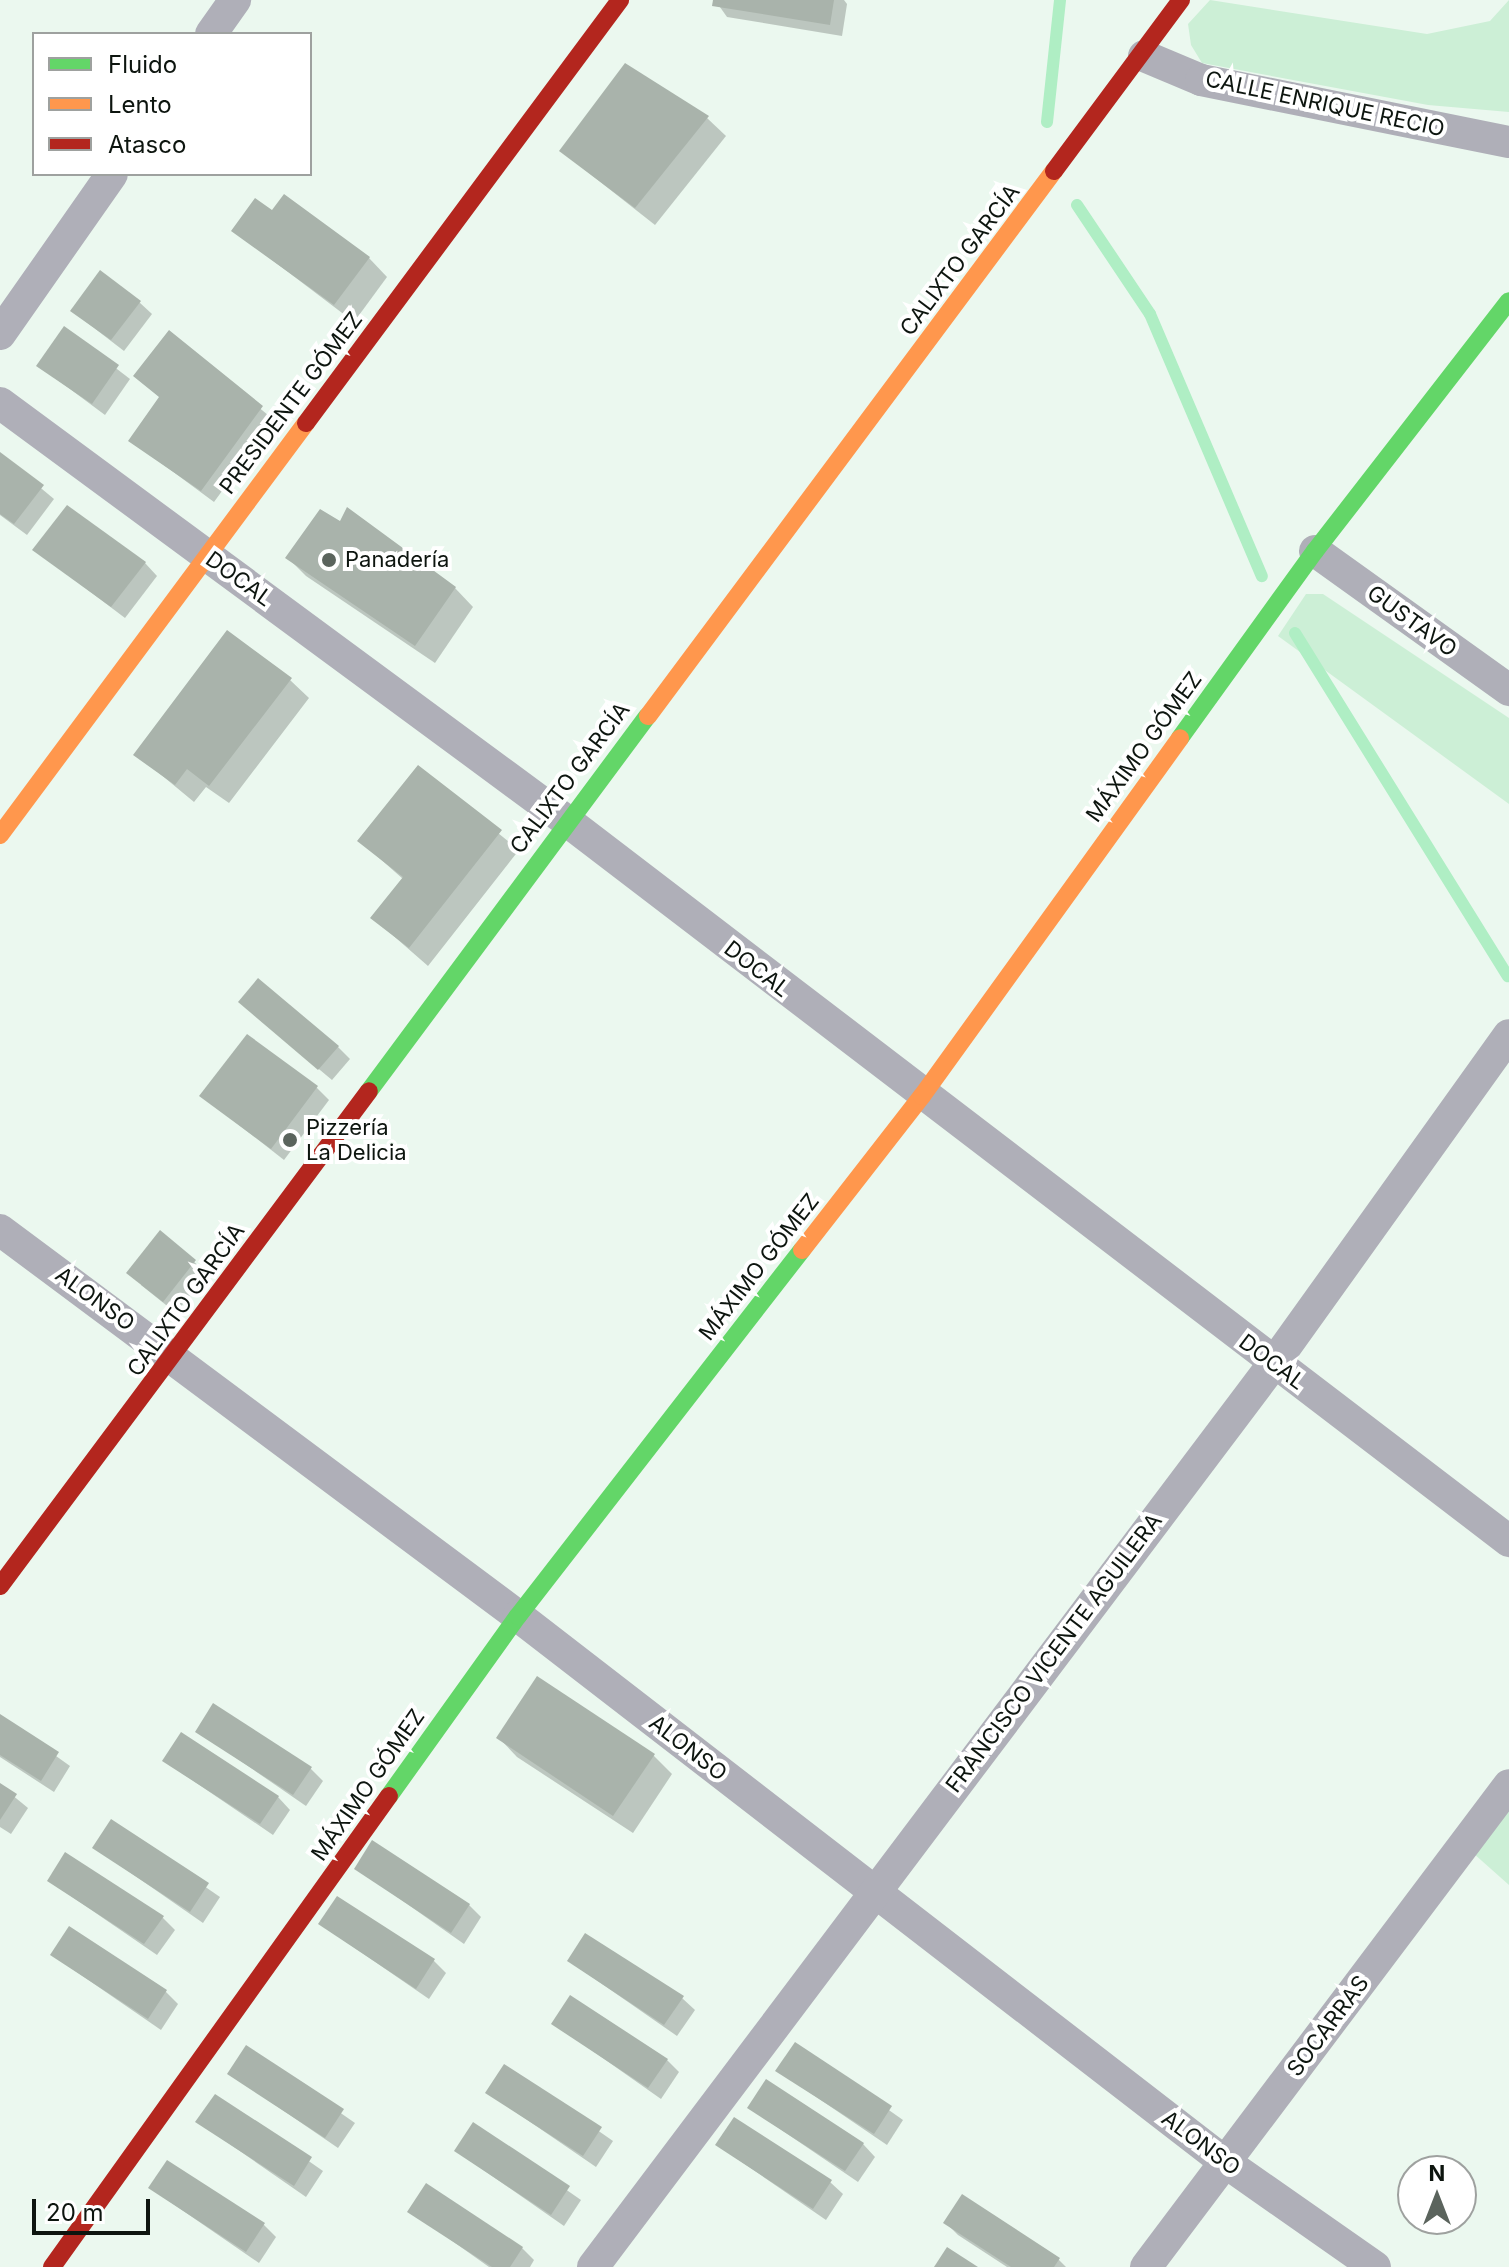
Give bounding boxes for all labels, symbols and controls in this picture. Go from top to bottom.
legend [32,32,312,176]
text: Fluido [108,50,177,79]
street label: CALLE ENRIQUE RECIO [1203,66,1447,142]
text: Lento [108,90,172,119]
text: Atasco [108,130,186,159]
street label: CALIXTO GARCÍA [895,179,1025,341]
street label: PRESIDENTE GÓMEZ [214,307,368,499]
street label: DOCAL [201,546,277,612]
place label: Panadería [345,547,449,573]
marker: Panadería [320,551,338,569]
street label: GUSTAVO [1362,580,1462,662]
street label: MÁXIMO GÓMEZ [1081,667,1207,827]
street label: CALIXTO GARCÍA [505,697,635,859]
street label: DOCAL [719,935,795,1003]
place label: Pizzería La Delicia [306,1114,407,1166]
marker: Pizzería La Delicia [281,1131,299,1149]
street label: MÁXIMO GÓMEZ [693,1188,825,1346]
street label: CALIXTO GARCÍA [122,1219,250,1381]
street label: ALONSO [50,1261,140,1337]
street label: DOCAL [1234,1329,1310,1395]
street label: FRANCISCO VICENTE AGUILERA [940,1508,1168,1798]
street label: MÁXIMO GÓMEZ [306,1704,430,1866]
street label: ALONSO [644,1709,732,1787]
street label: SOCARRAS [1282,1970,1374,2082]
street label: ALONSO [1157,2105,1245,2181]
north arrow [1397,2155,1477,2235]
text: N [1429,2160,1445,2186]
scale bar [36,2183,154,2233]
text: 20 m [46,2198,104,2227]

